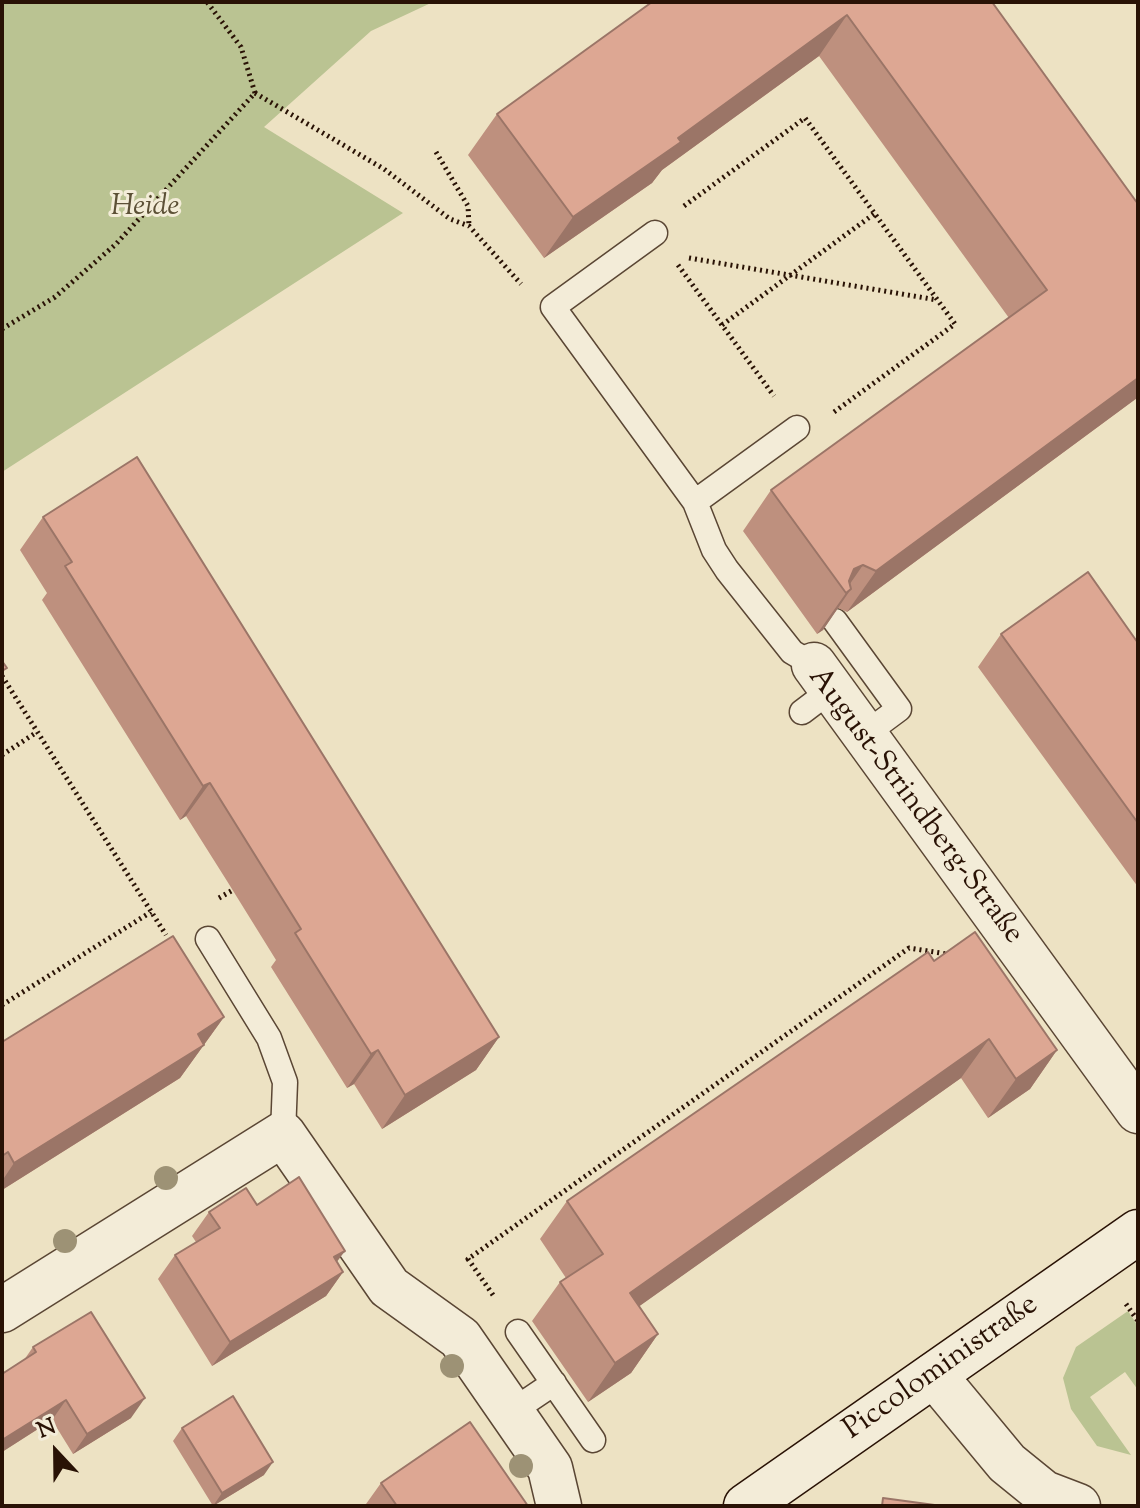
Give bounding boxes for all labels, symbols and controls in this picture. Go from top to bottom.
park label: Heide [111,191,179,227]
street label: August-Strindberg-Straße [798,662,1030,952]
street label: Piccoloministraße [838,1289,1046,1449]
north arrow [16,1412,96,1492]
text: N [33,1412,61,1448]

